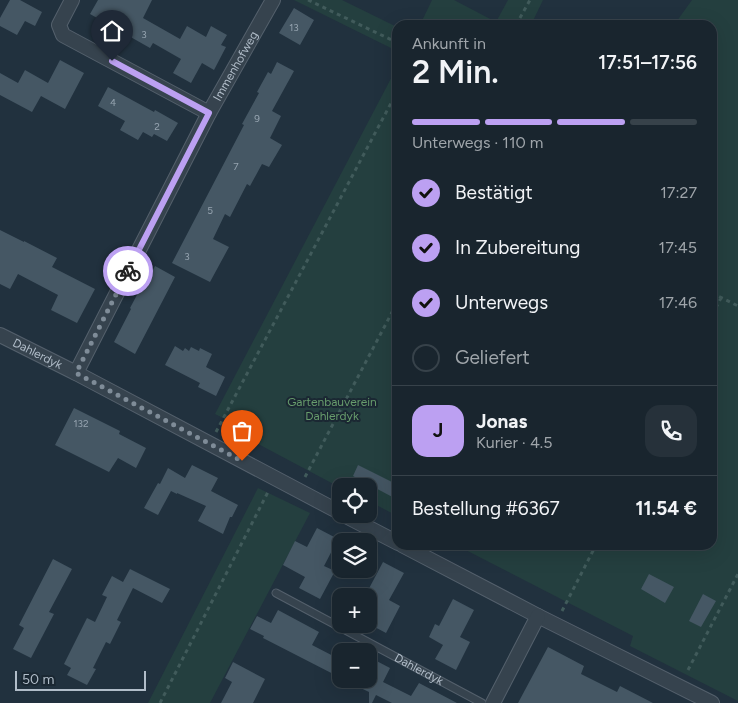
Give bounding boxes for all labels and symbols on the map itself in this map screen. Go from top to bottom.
pin [91,10,133,61]
house number: 13 [289,21,299,34]
house number: 3 [141,28,147,41]
street label: Immenhofweg [210,29,261,103]
house number: 4 [110,96,116,109]
house number: 9 [254,112,260,125]
house number: 2 [154,120,160,133]
house number: 7 [233,160,239,173]
house number: 5 [207,204,213,217]
courier [103,246,153,296]
house number: 3 [184,250,190,263]
street label: Dahlerdyk [10,336,65,372]
park label: Gartenbauverein Dahlerdyk [287,395,377,423]
pin [221,410,263,461]
house number: 132 [73,417,89,430]
street label: Dahlerdyk [392,651,446,688]
scale bar [15,668,146,691]

